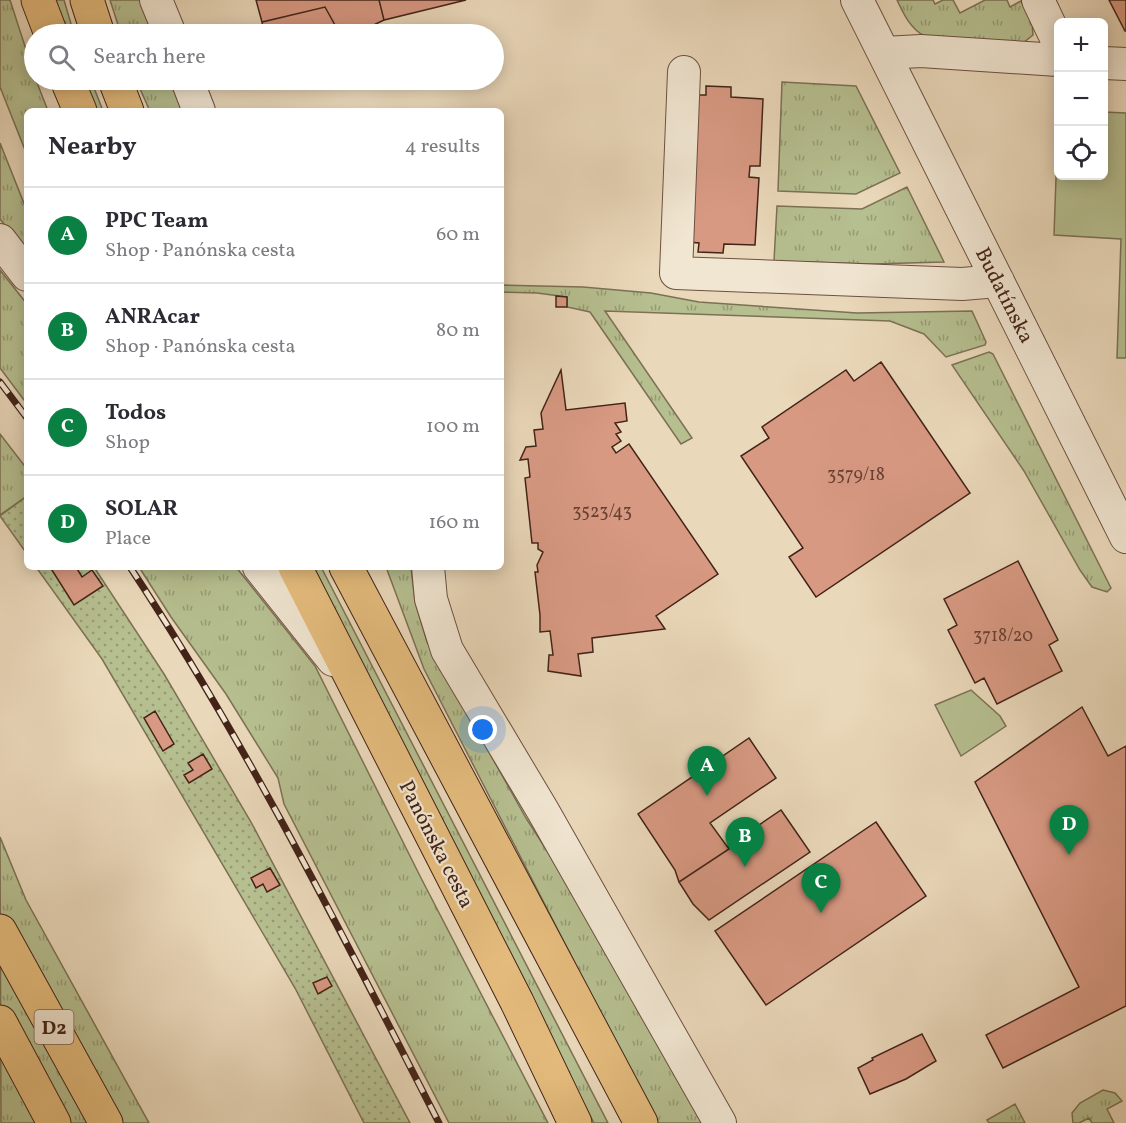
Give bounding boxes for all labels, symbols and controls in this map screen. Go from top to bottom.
map controls [1054,18,1108,180]
button: + [1054,18,1108,72]
search box [24,24,504,90]
icon: search [45,41,78,74]
text: Search here [93,42,206,73]
button: − [1054,72,1108,126]
button: locate [1054,126,1108,180]
text: Nearby [48,129,137,165]
text: 4 results [405,133,480,161]
text: PPC Team [105,206,208,237]
text: A [60,221,75,249]
text: 60 m [436,221,480,249]
text: Shop · Panónska cesta [105,237,295,265]
street label: Budatínska [967,243,1040,349]
text: ANRAcar [105,302,200,333]
text: B [61,317,74,345]
text: 80 m [436,317,480,345]
text: Shop · Panónska cesta [105,333,295,361]
text: Todos [105,398,166,429]
text: C [61,413,74,441]
text: 100 m [426,413,480,441]
text: Shop [105,429,150,457]
house number: 3579/18 [827,463,885,488]
text: SOLAR [105,494,178,525]
house number: 3523/43 [572,500,632,525]
text: D [60,509,75,537]
text: 160 m [428,509,480,537]
text: Place [105,525,151,553]
house number: 3718/20 [973,624,1033,649]
your location [468,715,497,744]
pin: A [688,746,726,796]
street label: Panónska cesta [391,776,480,914]
pin: D [1050,806,1088,855]
pin: B [726,818,764,867]
pin: C [802,864,840,913]
road number: D2 [34,1010,74,1044]

